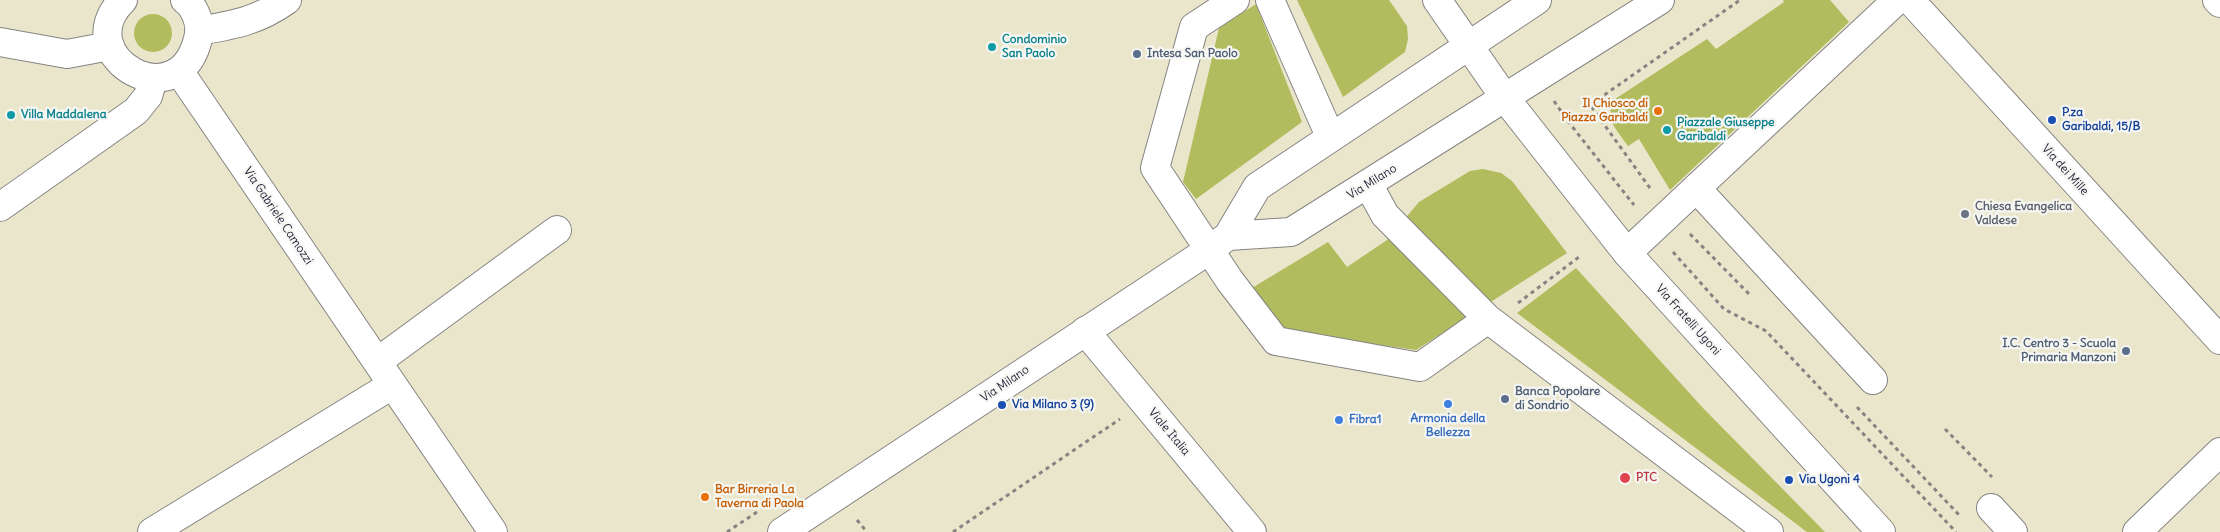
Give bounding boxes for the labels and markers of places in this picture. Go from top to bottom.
place label: Condominio San Paolo [1002,33,1067,61]
marker: Condominio San Paolo [986,41,998,53]
place label: Intesa San Paolo [1147,47,1238,61]
marker: Intesa San Paolo [1131,48,1143,60]
place label: Il Chiosco di Piazza Garibaldi [1561,97,1648,125]
marker: Il Chiosco di Piazza Garibaldi [1652,105,1664,117]
place label: P.za Garibaldi, 15/B [2062,106,2140,134]
place label: Villa Maddalena [21,108,107,122]
marker: Villa Maddalena [5,109,17,121]
marker: P.za Garibaldi, 15/B [2046,114,2058,126]
place label: Piazzale Giuseppe Garibaldi [1677,116,1774,144]
marker: Piazzale Giuseppe Garibaldi [1661,124,1673,136]
place label: Chiesa Evangelica Valdese [1975,200,2072,228]
marker: Chiesa Evangelica Valdese [1959,208,1971,220]
place label: I.C. Centro 3 - Scuola Primaria Manzoni [2002,337,2116,365]
marker: I.C. Centro 3 - Scuola Primaria Manzoni [2120,345,2132,357]
place label: Banca Popolare di Sondrio [1515,385,1600,413]
marker: Banca Popolare di Sondrio [1499,393,1511,405]
place label: Via Milano 3 (9) [1012,398,1094,412]
marker: Armonia della Bellezza [1442,398,1454,410]
marker: Via Milano 3 (9) [996,399,1008,411]
place label: Armonia della Bellezza [1411,412,1485,440]
place label: Fibra1 [1349,413,1381,427]
marker: Fibra1 [1333,414,1345,426]
marker: PTC [1618,471,1632,485]
place label: PTC [1636,471,1657,485]
place label: Via Ugoni 4 [1799,473,1860,487]
marker: Via Ugoni 4 [1783,474,1795,486]
place label: Bar Birreria La Taverna di Paola [715,483,804,511]
marker: Bar Birreria La Taverna di Paola [699,491,711,503]

